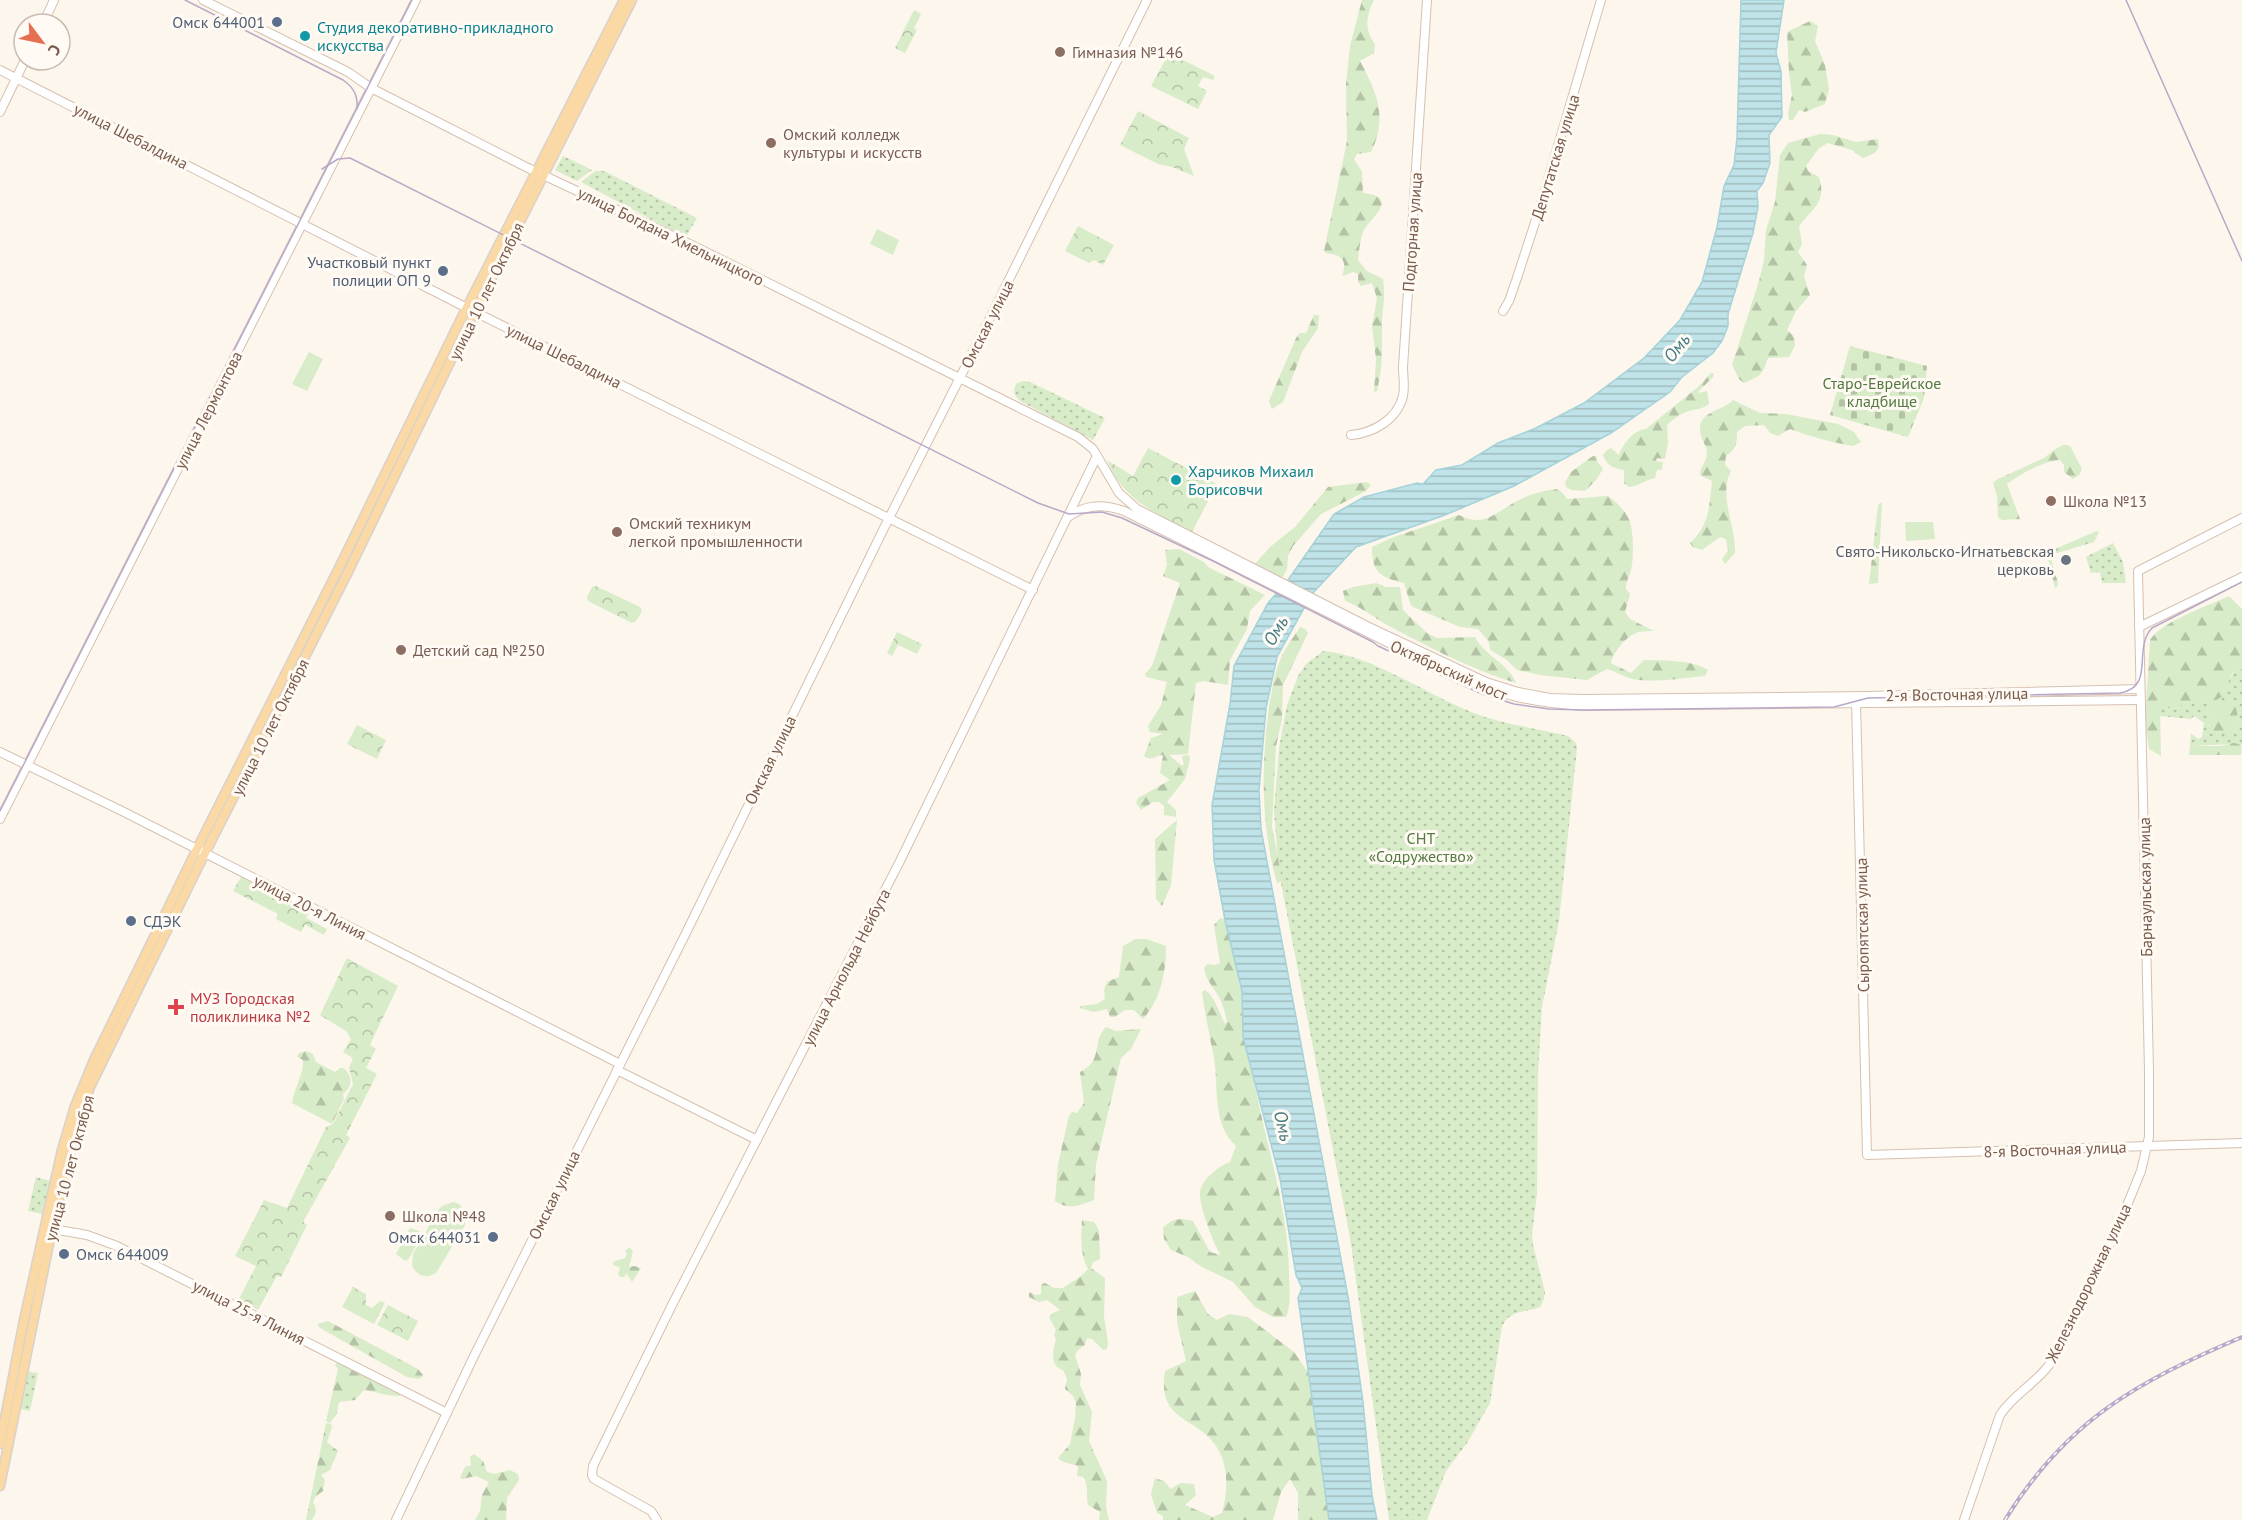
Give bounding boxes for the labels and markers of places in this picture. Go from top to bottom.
place label: Омск 644001 [172,12,265,32]
marker: Омск 644001 [270,15,284,29]
place label: Студия декоративно-прикладного искусства [317,17,554,55]
marker: Студия декоративно-прикладного искусства [298,29,312,43]
place label: Гимназия №146 [1072,42,1183,62]
marker: Гимназия №146 [1053,45,1067,59]
place label: Омский колледж культуры и искусств [783,124,922,162]
marker: Омский колледж культуры и искусств [764,136,778,150]
place label: Участковый пункт полиции ОП 9 [307,252,432,290]
marker: Участковый пункт полиции ОП 9 [436,264,450,278]
place label: Харчиков Михаил Борисовчи [1188,461,1314,499]
marker: Харчиков Михаил Борисовчи [1169,473,1183,487]
place label: Школа №13 [2063,491,2147,511]
marker: Школа №13 [2044,494,2058,508]
place label: Омский техникум легкой промышленности [628,513,803,551]
marker: Омский техникум легкой промышленности [610,525,624,539]
place label: Свято-Никольско-Игнатьевская церковь [1836,541,2054,579]
marker: Свято-Никольско-Игнатьевская церковь [2059,553,2073,567]
place label: Детский сад №250 [413,640,545,660]
marker: Детский сад №250 [394,643,408,657]
place label: СДЭК [143,911,182,931]
marker: СДЭК [124,914,138,928]
place label: МУЗ Городская поликлиника №2 [190,988,311,1026]
marker: МУЗ Городская поликлиника №2 [167,998,185,1016]
place label: Школа №48 [402,1206,486,1226]
marker: Школа №48 [383,1209,397,1223]
place label: Омск 644031 [388,1227,481,1247]
marker: Омск 644031 [486,1230,500,1244]
place label: Омск 644009 [76,1244,169,1264]
marker: Омск 644009 [57,1247,71,1261]

